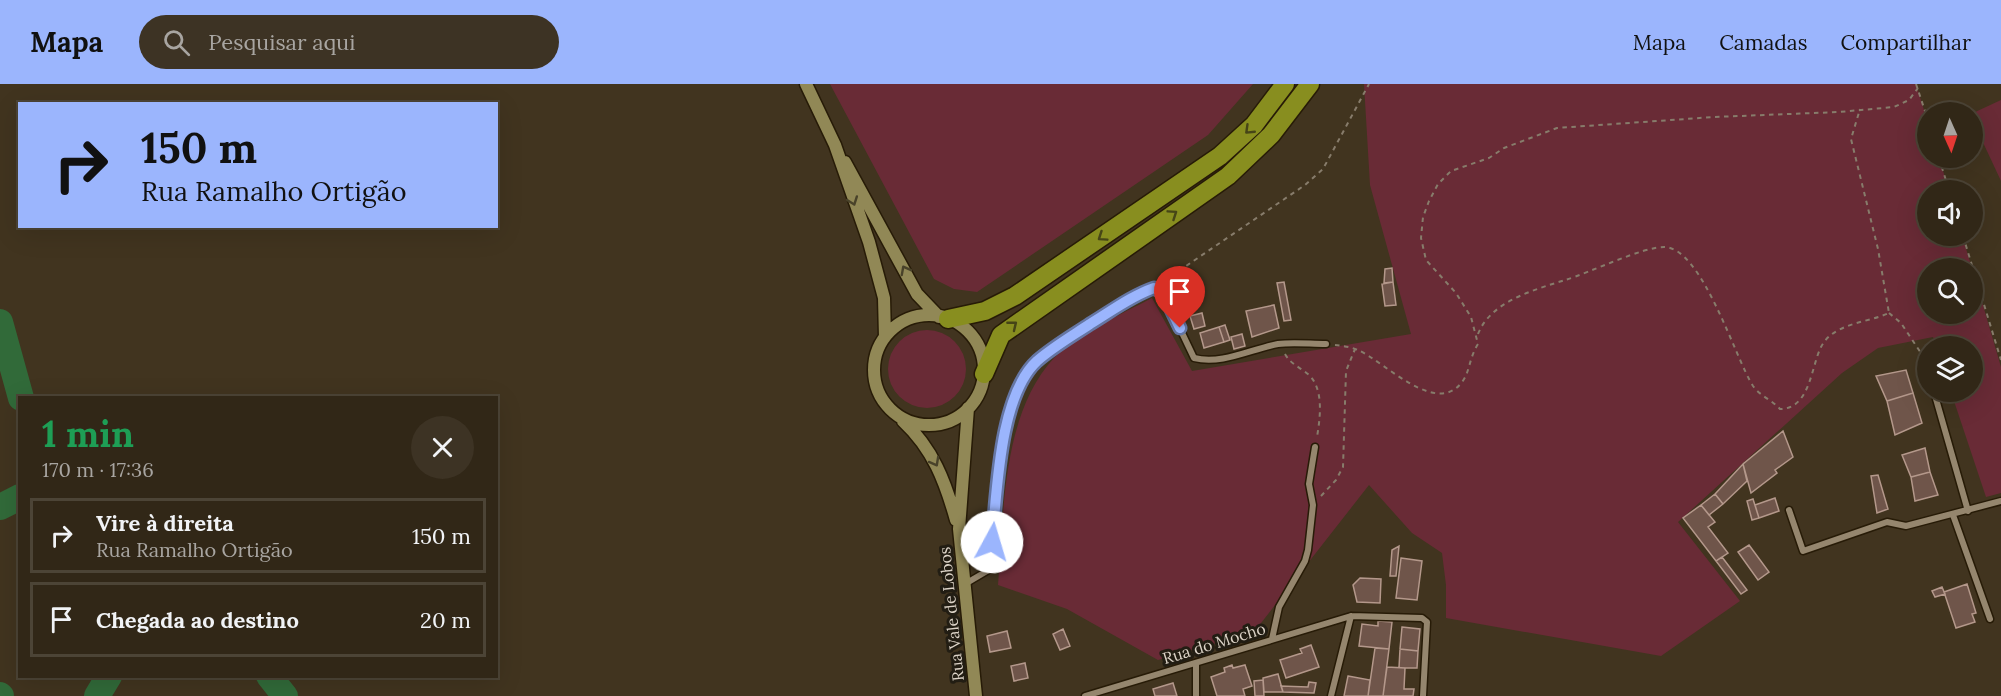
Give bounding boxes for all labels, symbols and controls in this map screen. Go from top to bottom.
search box [139,15,559,69]
text: Mapa [30,24,103,60]
icon: search [160,26,193,59]
text: Pesquisar aqui [208,28,355,56]
text: Mapa [1633,29,1686,56]
text: Camadas [1719,29,1807,56]
text: Compartilhar [1840,29,1971,56]
north arrow [1917,102,1983,168]
map controls [1917,102,1983,402]
text: 150 m [141,121,257,175]
one-way arrow [1245,122,1256,133]
icon: right [42,126,120,204]
text: Rua Ramalho Ortigão [141,174,407,208]
button: sound [1917,180,1983,246]
one-way arrow [846,195,859,206]
one-way arrow [1167,211,1178,222]
one-way arrow [1098,230,1109,241]
button: search [1917,258,1983,324]
one-way arrow [900,266,912,277]
pin [1154,266,1205,328]
icon: arrive [1163,275,1196,308]
one-way arrow [1006,322,1017,333]
button: layers [1917,336,1983,402]
text: 1 min [42,411,134,457]
button: close [411,416,474,479]
one-way arrow [928,455,939,466]
text: 170 m · 17:36 [42,457,154,482]
text: Vire à direita [96,509,234,537]
position arrow [960,510,1024,574]
icon: right [45,519,78,552]
text: 150 m [412,522,471,550]
text: Rua Ramalho Ortigão [96,537,293,562]
street label: Rua Vale de Lobos [934,546,968,682]
icon: arrive [45,603,78,636]
text: Chegada ao destino [96,606,299,634]
text: 20 m [420,606,471,634]
street label: Rua do Mocho [1160,618,1268,668]

